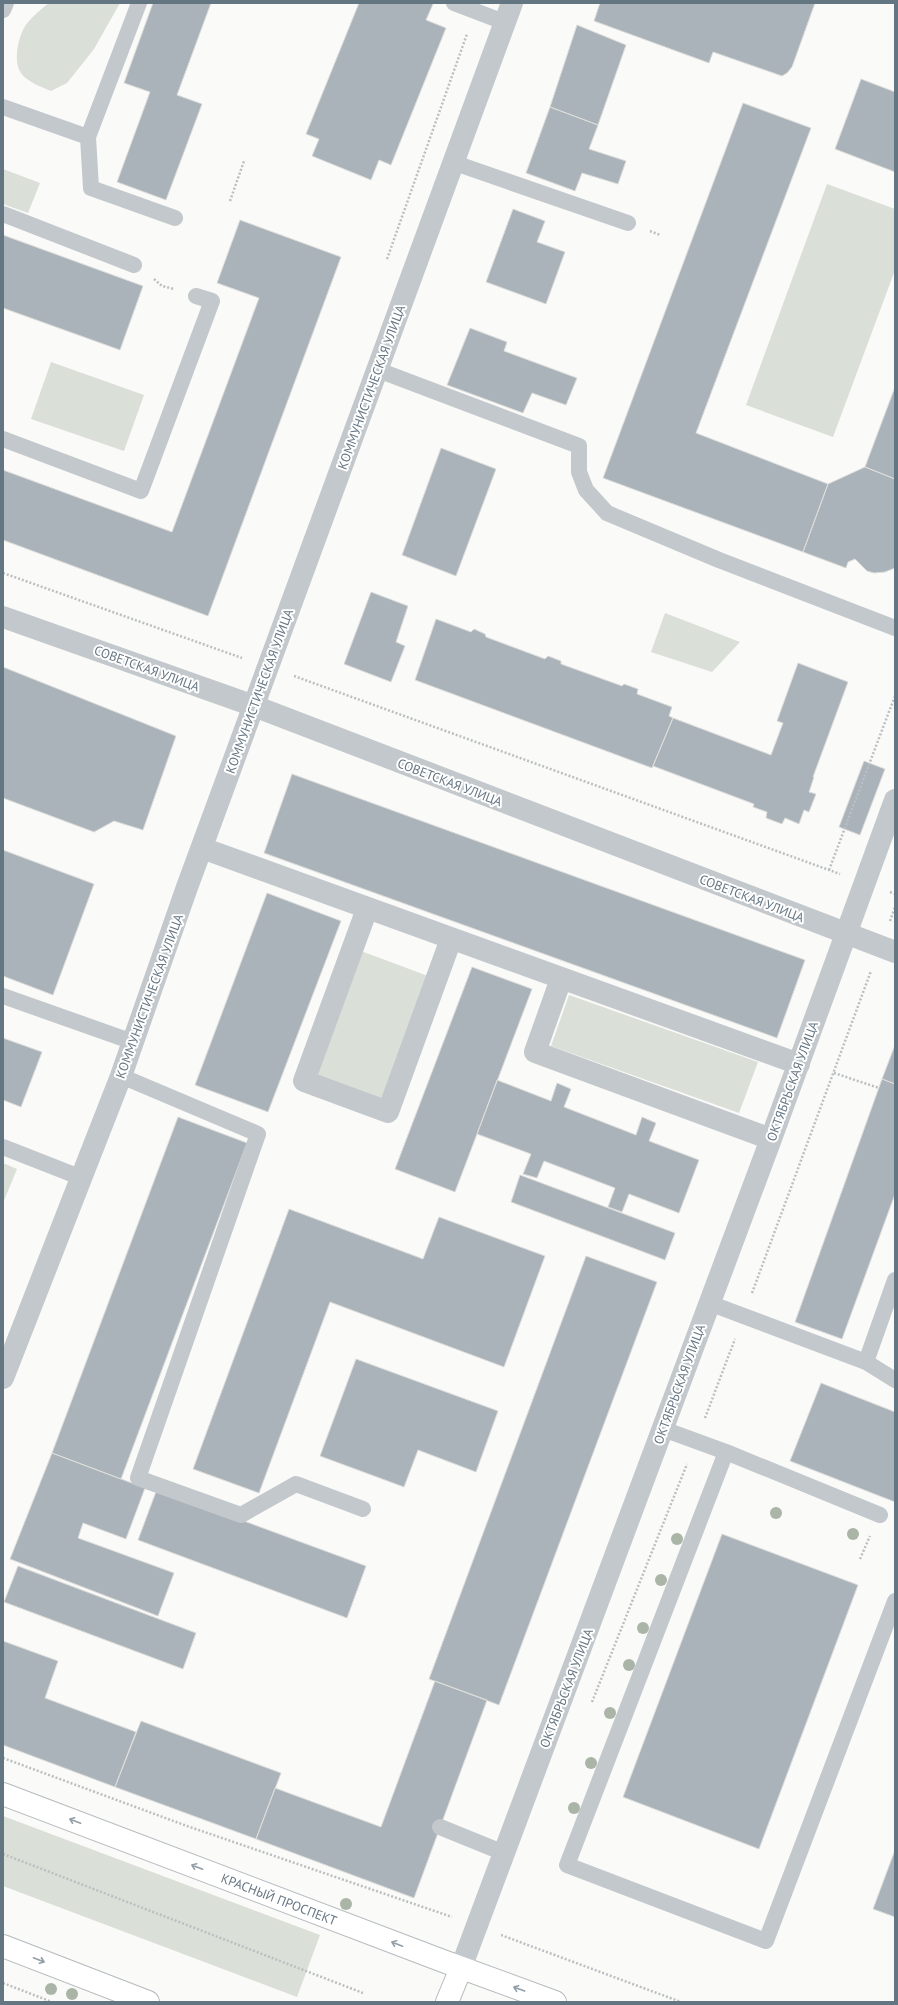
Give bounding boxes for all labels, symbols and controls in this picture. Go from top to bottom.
street label: КОММУНИСТИЧЕСКАЯ УЛИЦА [334,302,409,472]
street label: КОММУНИСТИЧЕСКАЯ УЛИЦА [222,606,297,776]
street label: СОВЕТСКАЯ УЛИЦА [92,642,202,696]
street label: СОВЕТСКАЯ УЛИЦА [395,755,505,810]
street label: СОВЕТСКАЯ УЛИЦА [697,871,807,926]
street label: КОММУНИСТИЧЕСКАЯ УЛИЦА [112,911,187,1081]
street label: ОКТЯБРЬСКАЯ УЛИЦА [763,1018,822,1144]
street label: ОКТЯБРЬСКАЯ УЛИЦА [650,1321,709,1447]
street label: ОКТЯБРЬСКАЯ УЛИЦА [536,1626,597,1750]
one-way arrow [70,1817,82,1825]
one-way arrow [191,1863,203,1871]
street label: КРАСНЫЙ ПРОСПЕКТ [219,1870,339,1929]
one-way arrow [391,1939,403,1947]
one-way arrow [33,1956,45,1964]
one-way arrow [513,1984,525,1992]

